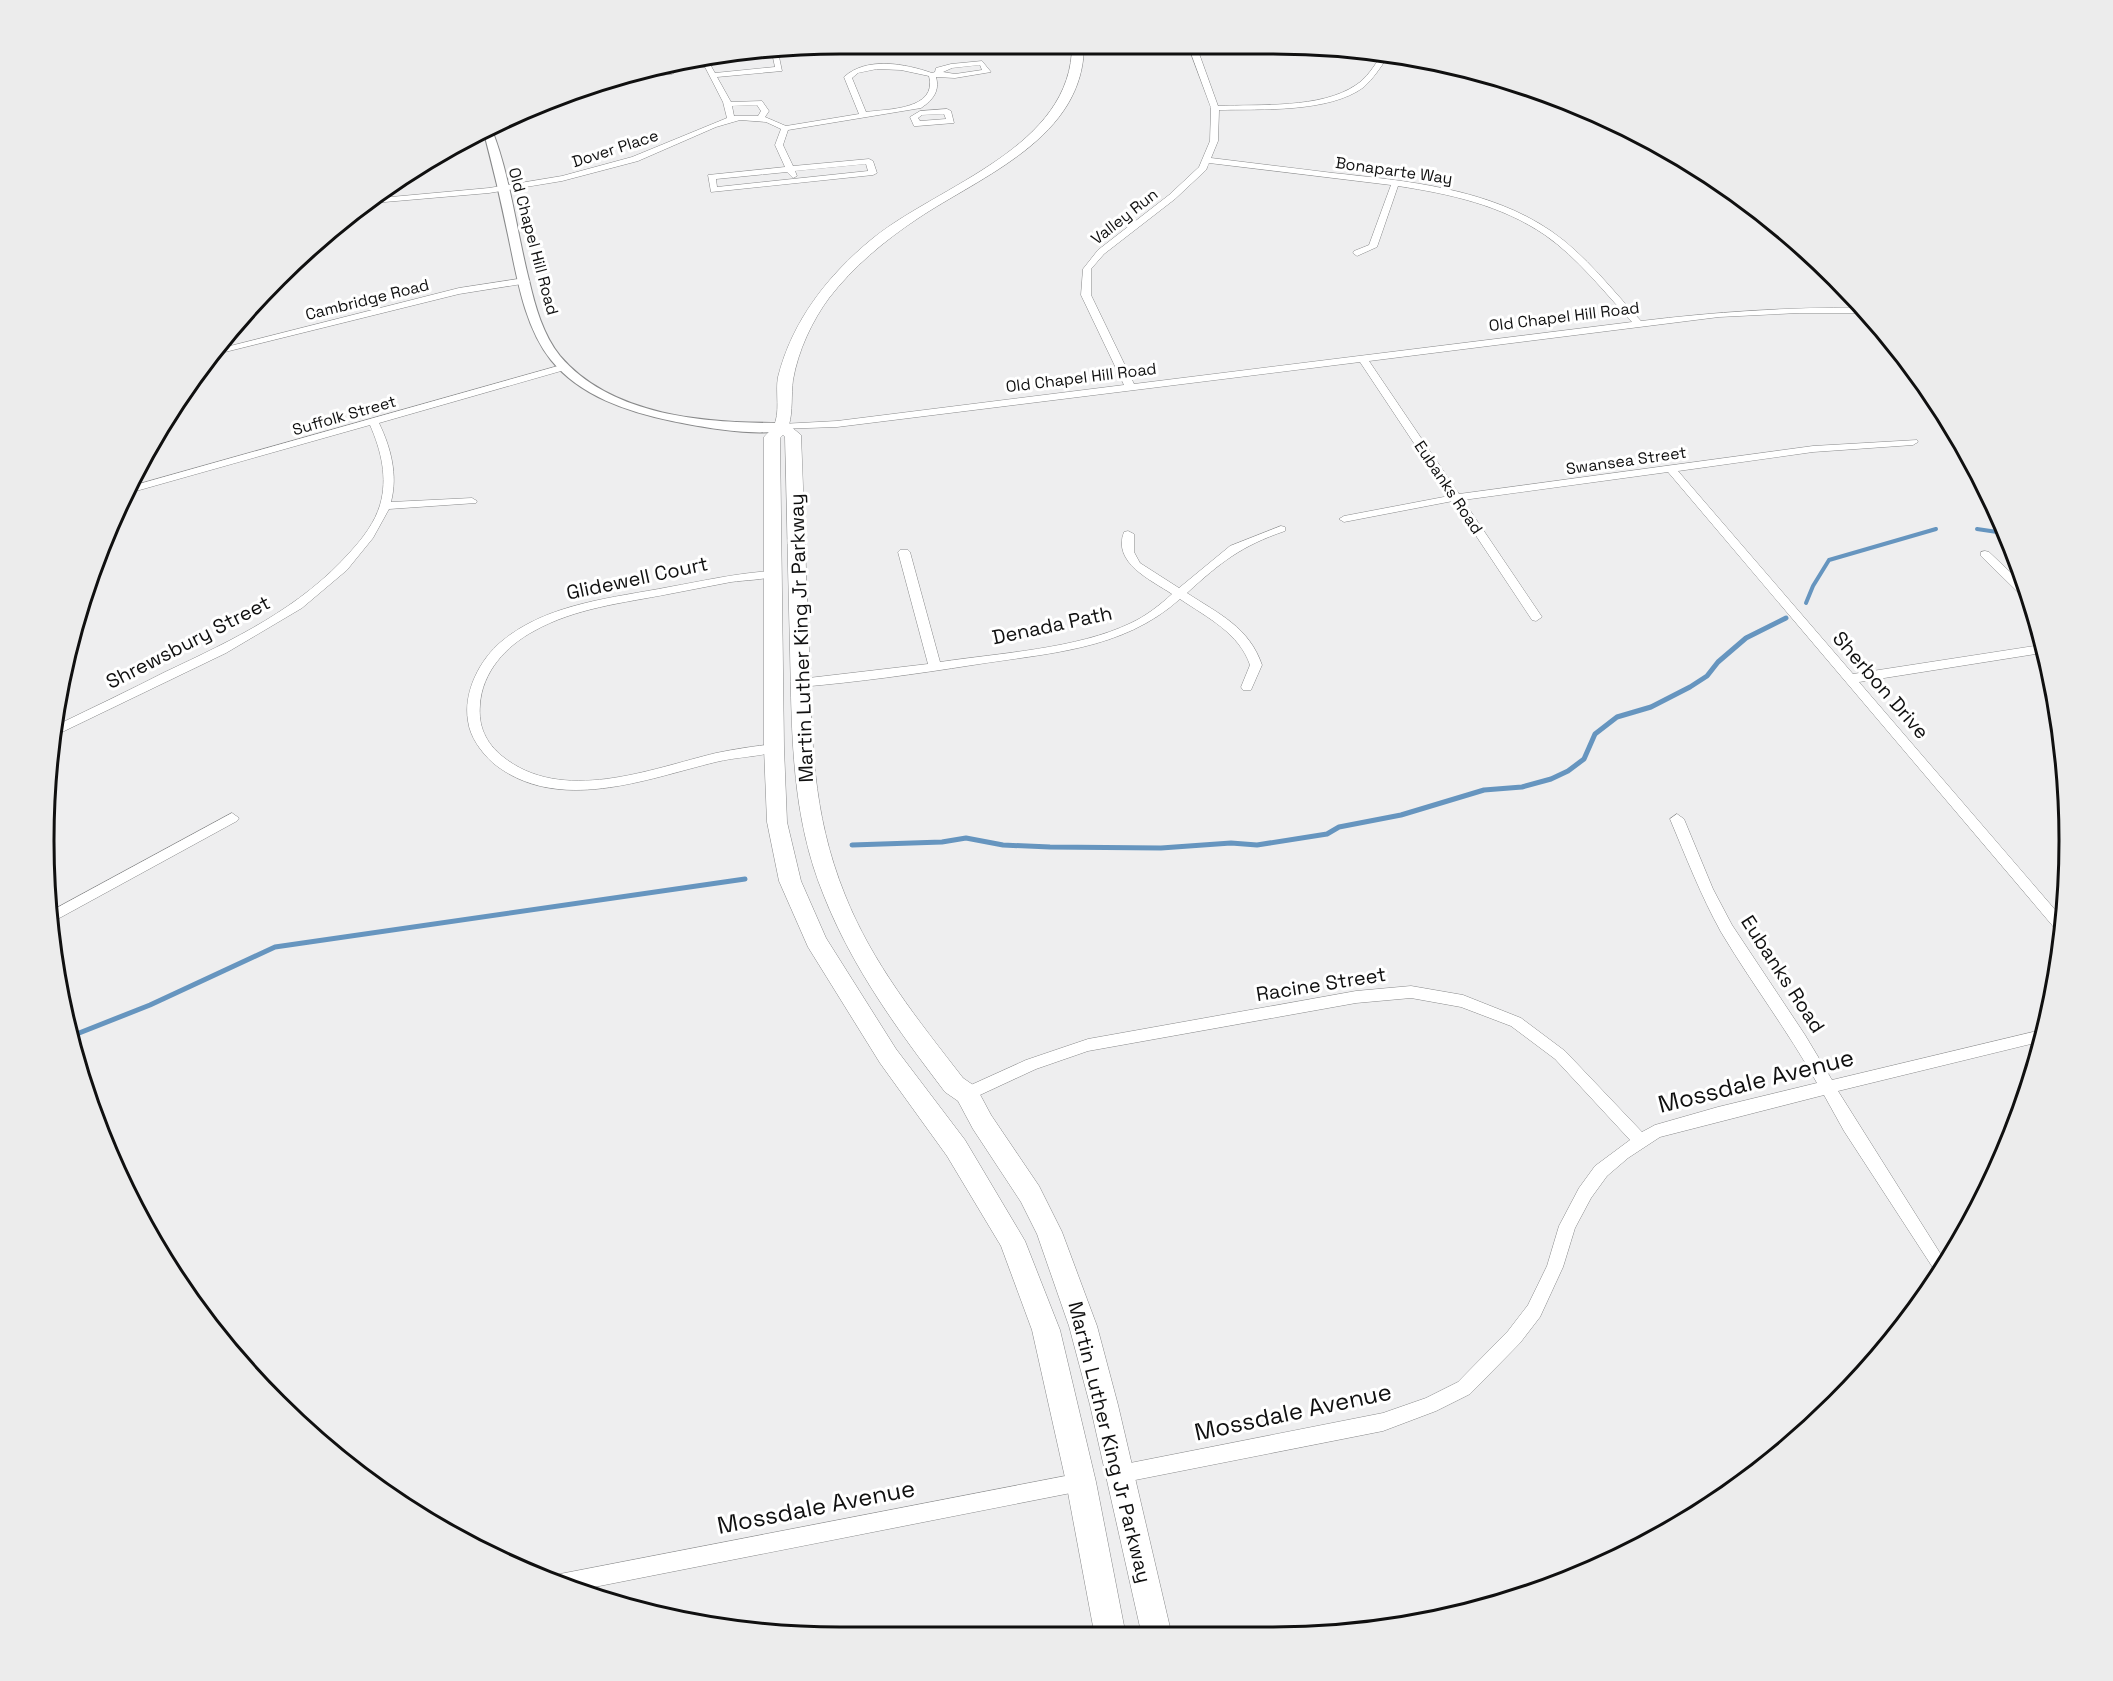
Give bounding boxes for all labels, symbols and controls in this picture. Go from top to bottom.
street label: Dover Place [569,125,661,172]
street label: Bonaparte Way [1334,152,1454,189]
street label: Old Chapel Hill Road [504,165,563,317]
street label: Valley Run [1087,184,1162,249]
street label: Cambridge Road [303,274,431,325]
street label: Old Chapel Hill Road [1487,297,1641,336]
street label: Old Chapel Hill Road [1004,358,1158,397]
street label: Suffolk Street [290,391,398,440]
street label: Eubanks Road [1410,436,1488,538]
street label: Swansea Street [1564,442,1688,479]
street label: Martin Luther King Jr Parkway [783,493,819,783]
street label: Glidewell Court [564,550,710,606]
street label: Shrewsbury Street [101,589,275,695]
street label: Denada Path [990,600,1114,650]
street label: Sherbon Drive [1827,626,1935,744]
street label: Eubanks Road [1735,910,1831,1038]
street label: Racine Street [1254,961,1388,1007]
street label: Mossdale Avenue [1655,1041,1857,1120]
street label: Martin Luther King Jr Parkway [1062,1299,1158,1585]
street label: Mossdale Avenue [1191,1375,1394,1448]
street label: Mossdale Avenue [714,1472,917,1541]

